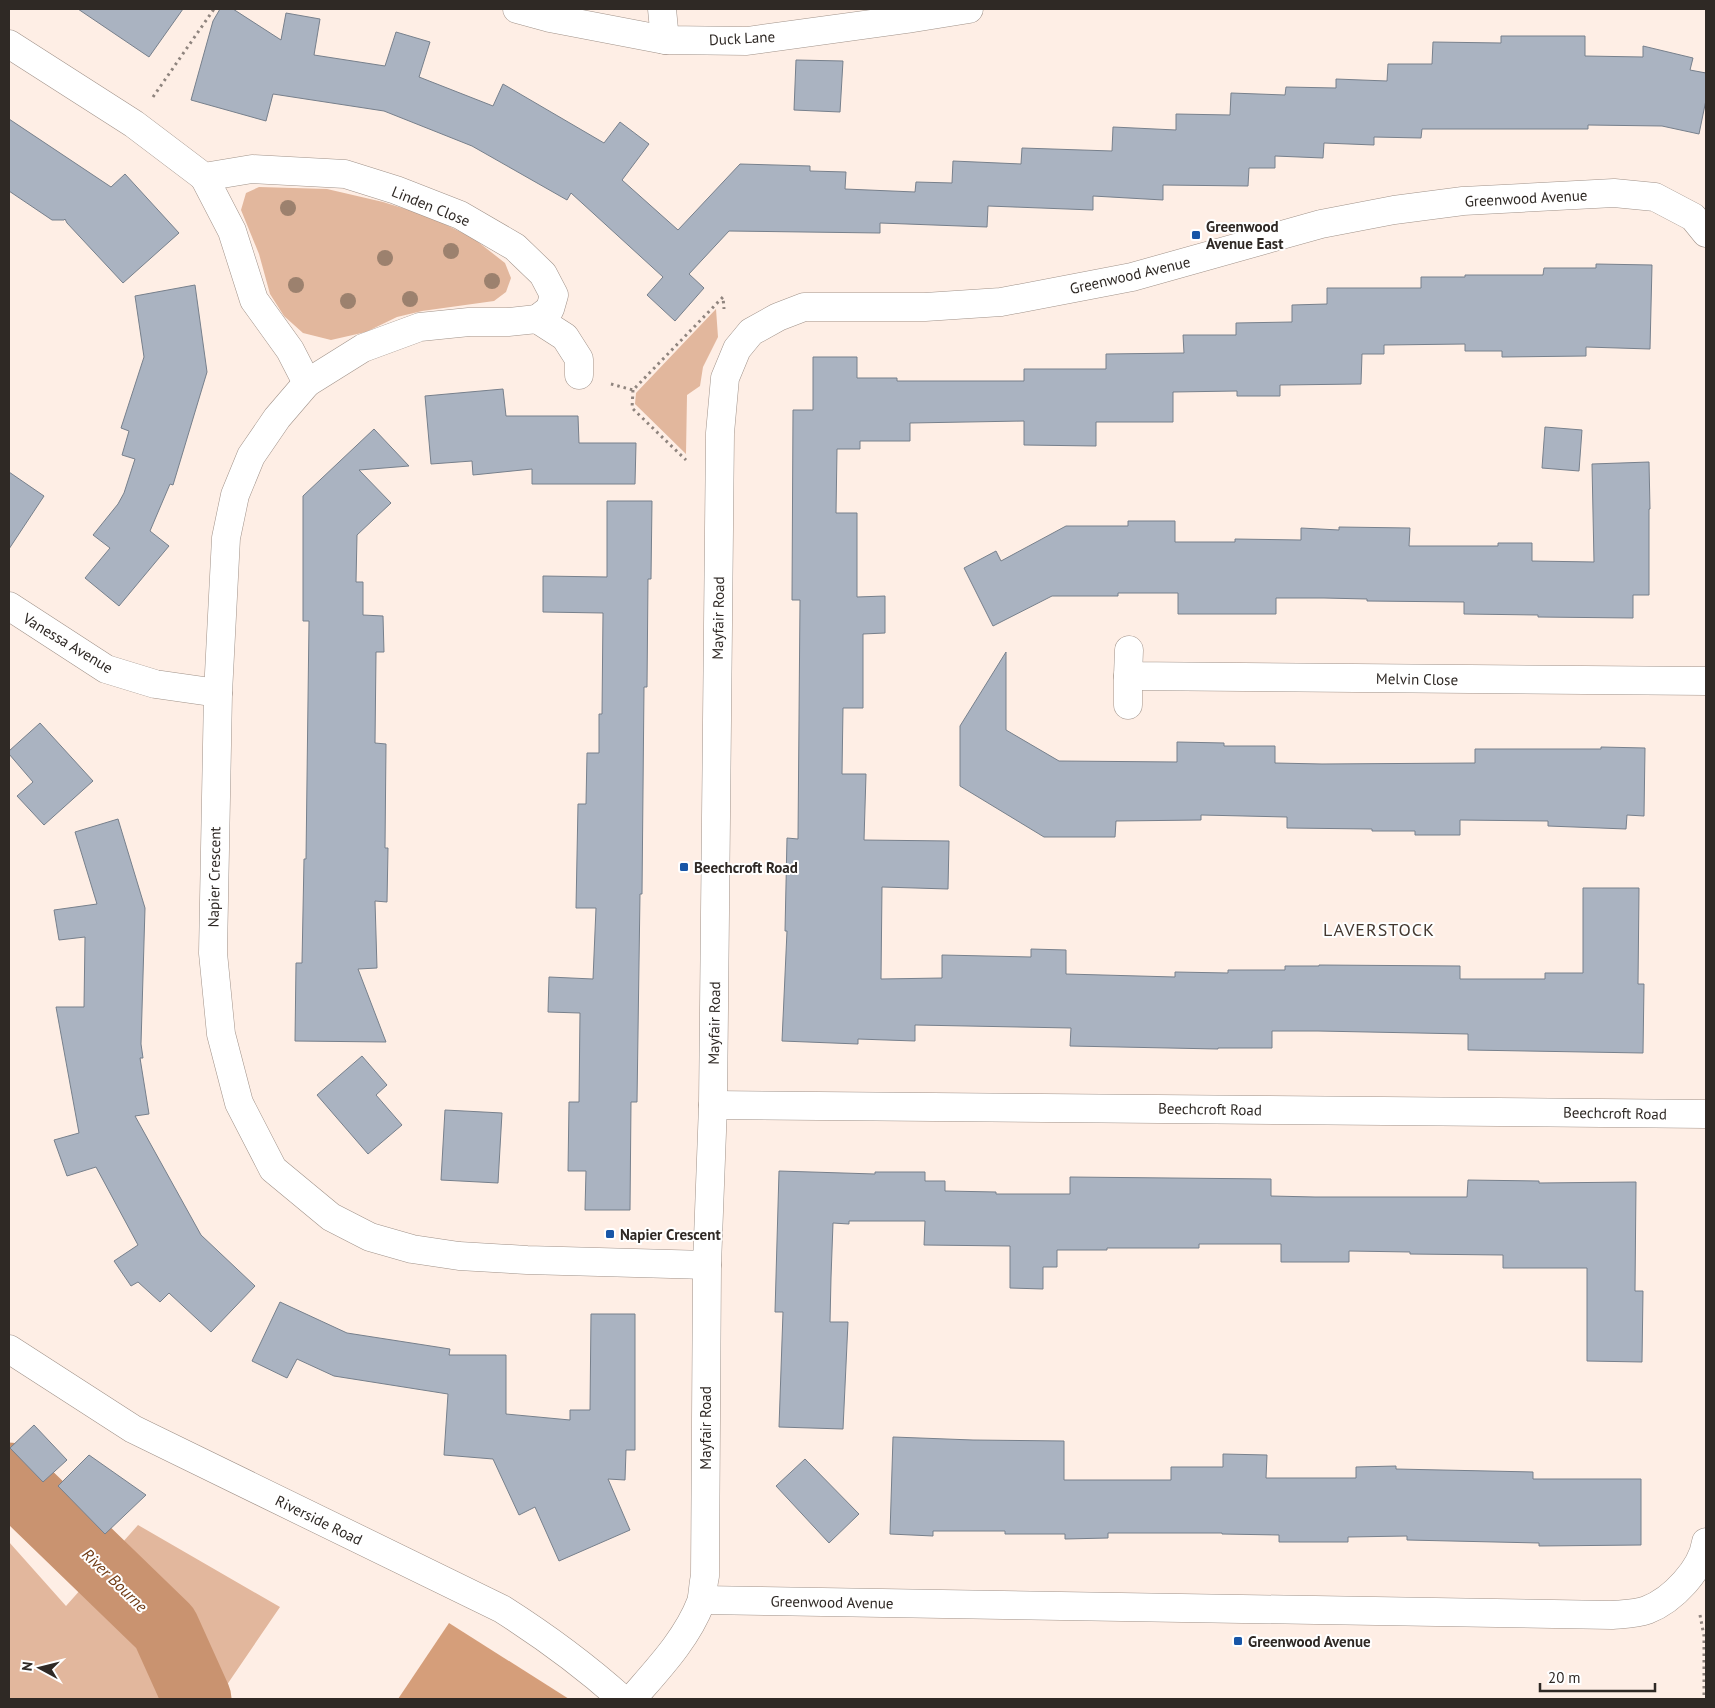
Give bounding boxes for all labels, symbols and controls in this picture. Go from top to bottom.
street label: Duck Lane [708,27,776,49]
street label: Linden Close [389,182,473,230]
street label: Greenwood Avenue [1464,185,1588,211]
place label: Greenwood Avenue East [1206,217,1284,253]
marker: Greenwood Avenue East [1190,229,1202,241]
street label: Greenwood Avenue [1068,252,1192,298]
street label: Mayfair Road [708,576,728,660]
street label: Vanessa Avenue [19,608,116,677]
street label: Melvin Close [1376,669,1458,689]
street label: Napier Crescent [204,826,224,928]
place label: Beechcroft Road [694,858,798,877]
marker: Beechcroft Road [678,861,690,873]
district label: LAVERSTOCK [1323,918,1435,941]
street label: Mayfair Road [704,981,724,1065]
street label: Beechcroft Road [1158,1099,1262,1119]
street label: Beechcroft Road [1563,1103,1667,1123]
place label: Napier Crescent [620,1225,721,1244]
marker: Napier Crescent [604,1228,616,1240]
street label: Mayfair Road [696,1386,715,1470]
street label: Riverside Road [272,1491,366,1549]
water label: River Bourne [78,1544,152,1616]
street label: Greenwood Avenue [770,1591,894,1613]
place label: Greenwood Avenue [1248,1632,1371,1651]
marker: Greenwood Avenue [1232,1635,1244,1647]
north arrow [15,1643,65,1693]
scale bar [1540,1660,1655,1692]
text: N [18,1661,37,1672]
text: 20 m [1548,1668,1581,1687]

